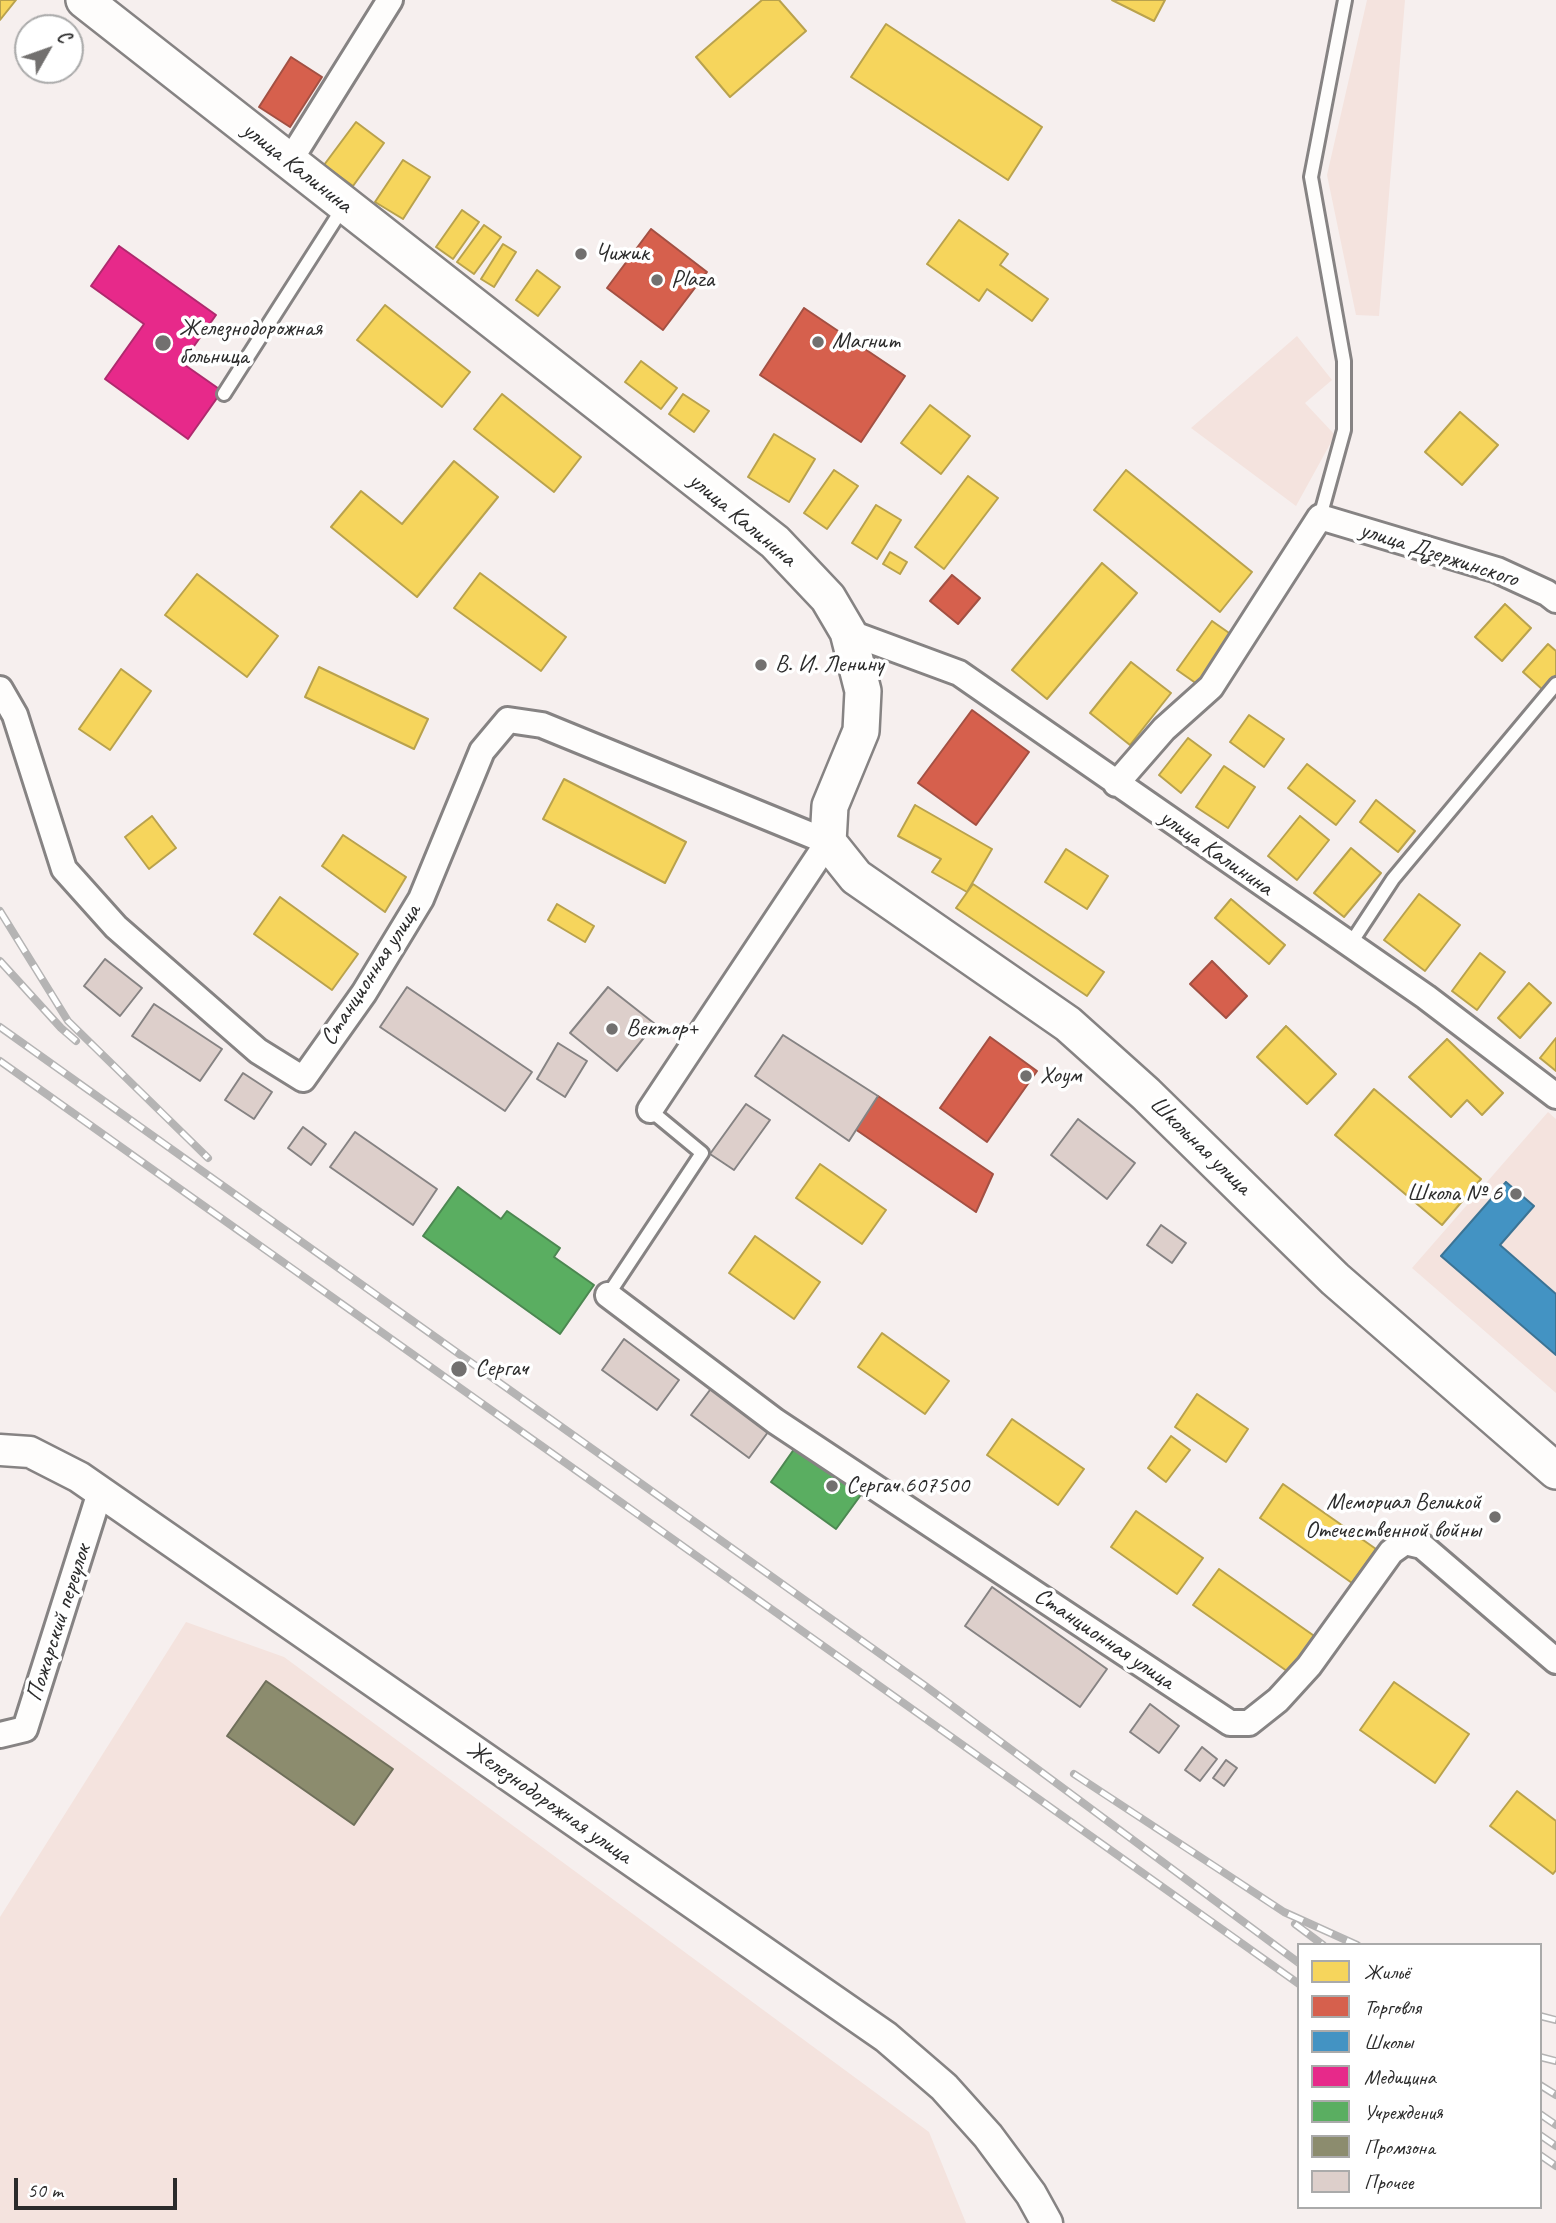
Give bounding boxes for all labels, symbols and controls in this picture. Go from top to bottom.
north arrow [14,14,84,84]
text: С [51,25,76,48]
street label: улица Калинина [236,116,358,220]
place label: Чижик [595,240,649,268]
marker: Чижик [573,246,589,262]
place label: Plaza [671,266,714,294]
marker: Plaza [649,272,665,288]
place label: Железнодорожная больница [179,315,322,371]
place label: Магнит [832,328,900,356]
marker: Железнодорожная больница [153,333,173,353]
marker: Магнит [810,334,826,350]
street label: улица Калинина [682,467,802,573]
street label: улица Дзержинского [1356,516,1522,594]
place label: В. И. Ленину [775,651,884,679]
marker: В. И. Ленину [753,657,769,673]
street label: улица Калинина [1154,803,1278,903]
street label: Станционная улица [315,899,427,1051]
place label: Вектор+ [626,1015,698,1043]
marker: Вектор+ [604,1021,620,1037]
place label: Хоум [1040,1062,1082,1090]
marker: Хоум [1018,1068,1034,1084]
street label: Школьная улица [1143,1090,1257,1202]
place label: Школа № 6 [1407,1180,1502,1208]
marker: Школа № 6 [1508,1186,1524,1202]
place label: Сергач [475,1355,528,1383]
marker: Сергач [449,1359,469,1379]
place label: Сергач 607500 [846,1472,969,1500]
marker: Сергач 607500 [824,1478,840,1494]
place label: Мемориал Великой Отечественной войны [1305,1489,1481,1545]
marker: Мемориал Великой Отечественной войны [1487,1509,1503,1525]
street label: Пожарский переулок [20,1541,98,1705]
street label: Станционная улица [1028,1582,1180,1696]
street label: Железнодорожная улица [461,1735,637,1871]
legend [1297,1943,1542,2209]
text: Жильё [1364,1959,1410,1985]
text: Торговля [1364,1994,1421,2020]
text: Школы [1364,2029,1413,2055]
text: Медицина [1364,2064,1436,2090]
text: Учреждения [1364,2099,1443,2125]
text: Промзона [1364,2134,1435,2160]
scale bar [18,2164,180,2208]
text: Прочее [1364,2169,1413,2195]
text: 50 m [27,2177,63,2203]

